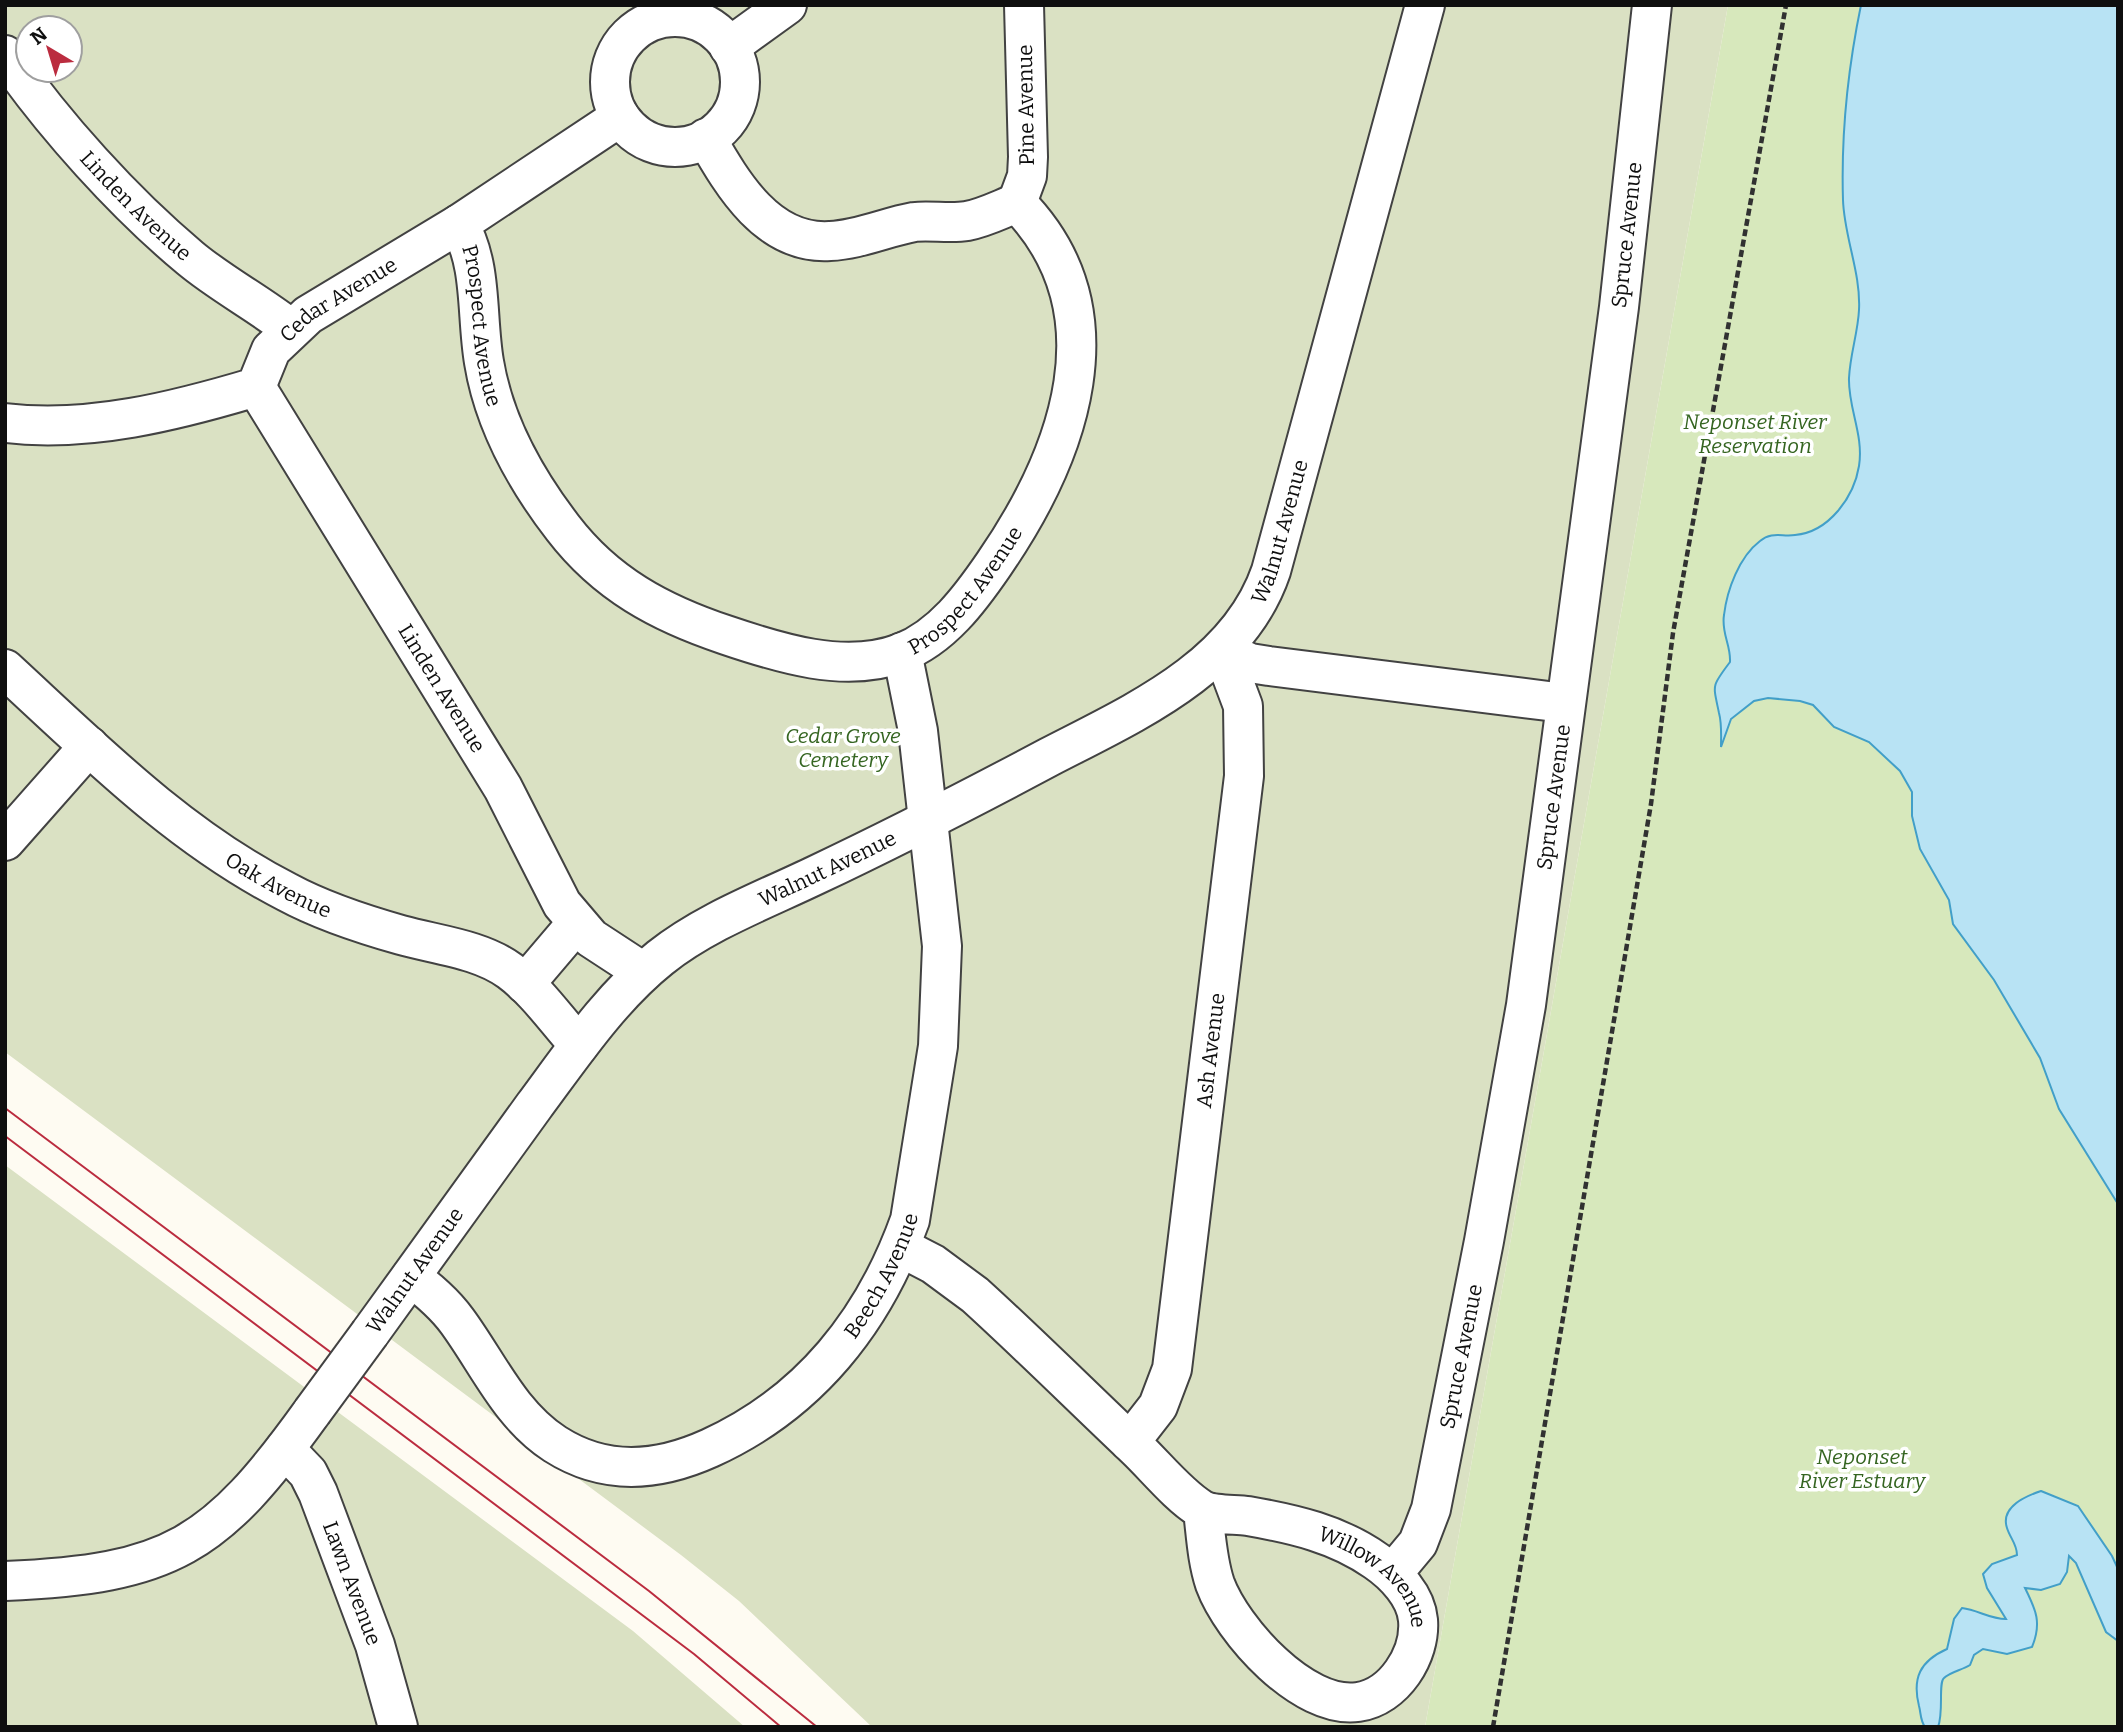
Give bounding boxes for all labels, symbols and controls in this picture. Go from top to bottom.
north arrow [14,14,84,84]
text: N [26,22,52,50]
street label: Pine Avenue [1012,44,1040,166]
street label: Linden Avenue [74,146,197,267]
street label: Spruce Avenue [1606,161,1648,309]
street label: Prospect Avenue [456,242,507,410]
street label: Cedar Avenue [274,251,402,348]
park label: Neponset River Reservation [1683,409,1828,459]
street label: Walnut Avenue [1246,457,1314,608]
street label: Prospect Avenue [904,522,1028,661]
street label: Linden Avenue [392,619,491,757]
park label: Cedar Grove Cemetery [785,723,901,773]
street label: Spruce Avenue [1531,723,1576,872]
street label: Walnut Avenue [754,825,900,913]
street label: Oak Avenue [220,846,335,924]
street label: Ash Avenue [1191,991,1231,1110]
street label: Walnut Avenue [361,1202,469,1339]
street label: Beech Avenue [838,1212,924,1343]
street label: Spruce Avenue [1434,1282,1488,1431]
park label: Neponset River Estuary [1799,1444,1926,1494]
street label: Lawn Avenue [317,1518,387,1649]
street label: Willow Avenue [1315,1521,1431,1628]

